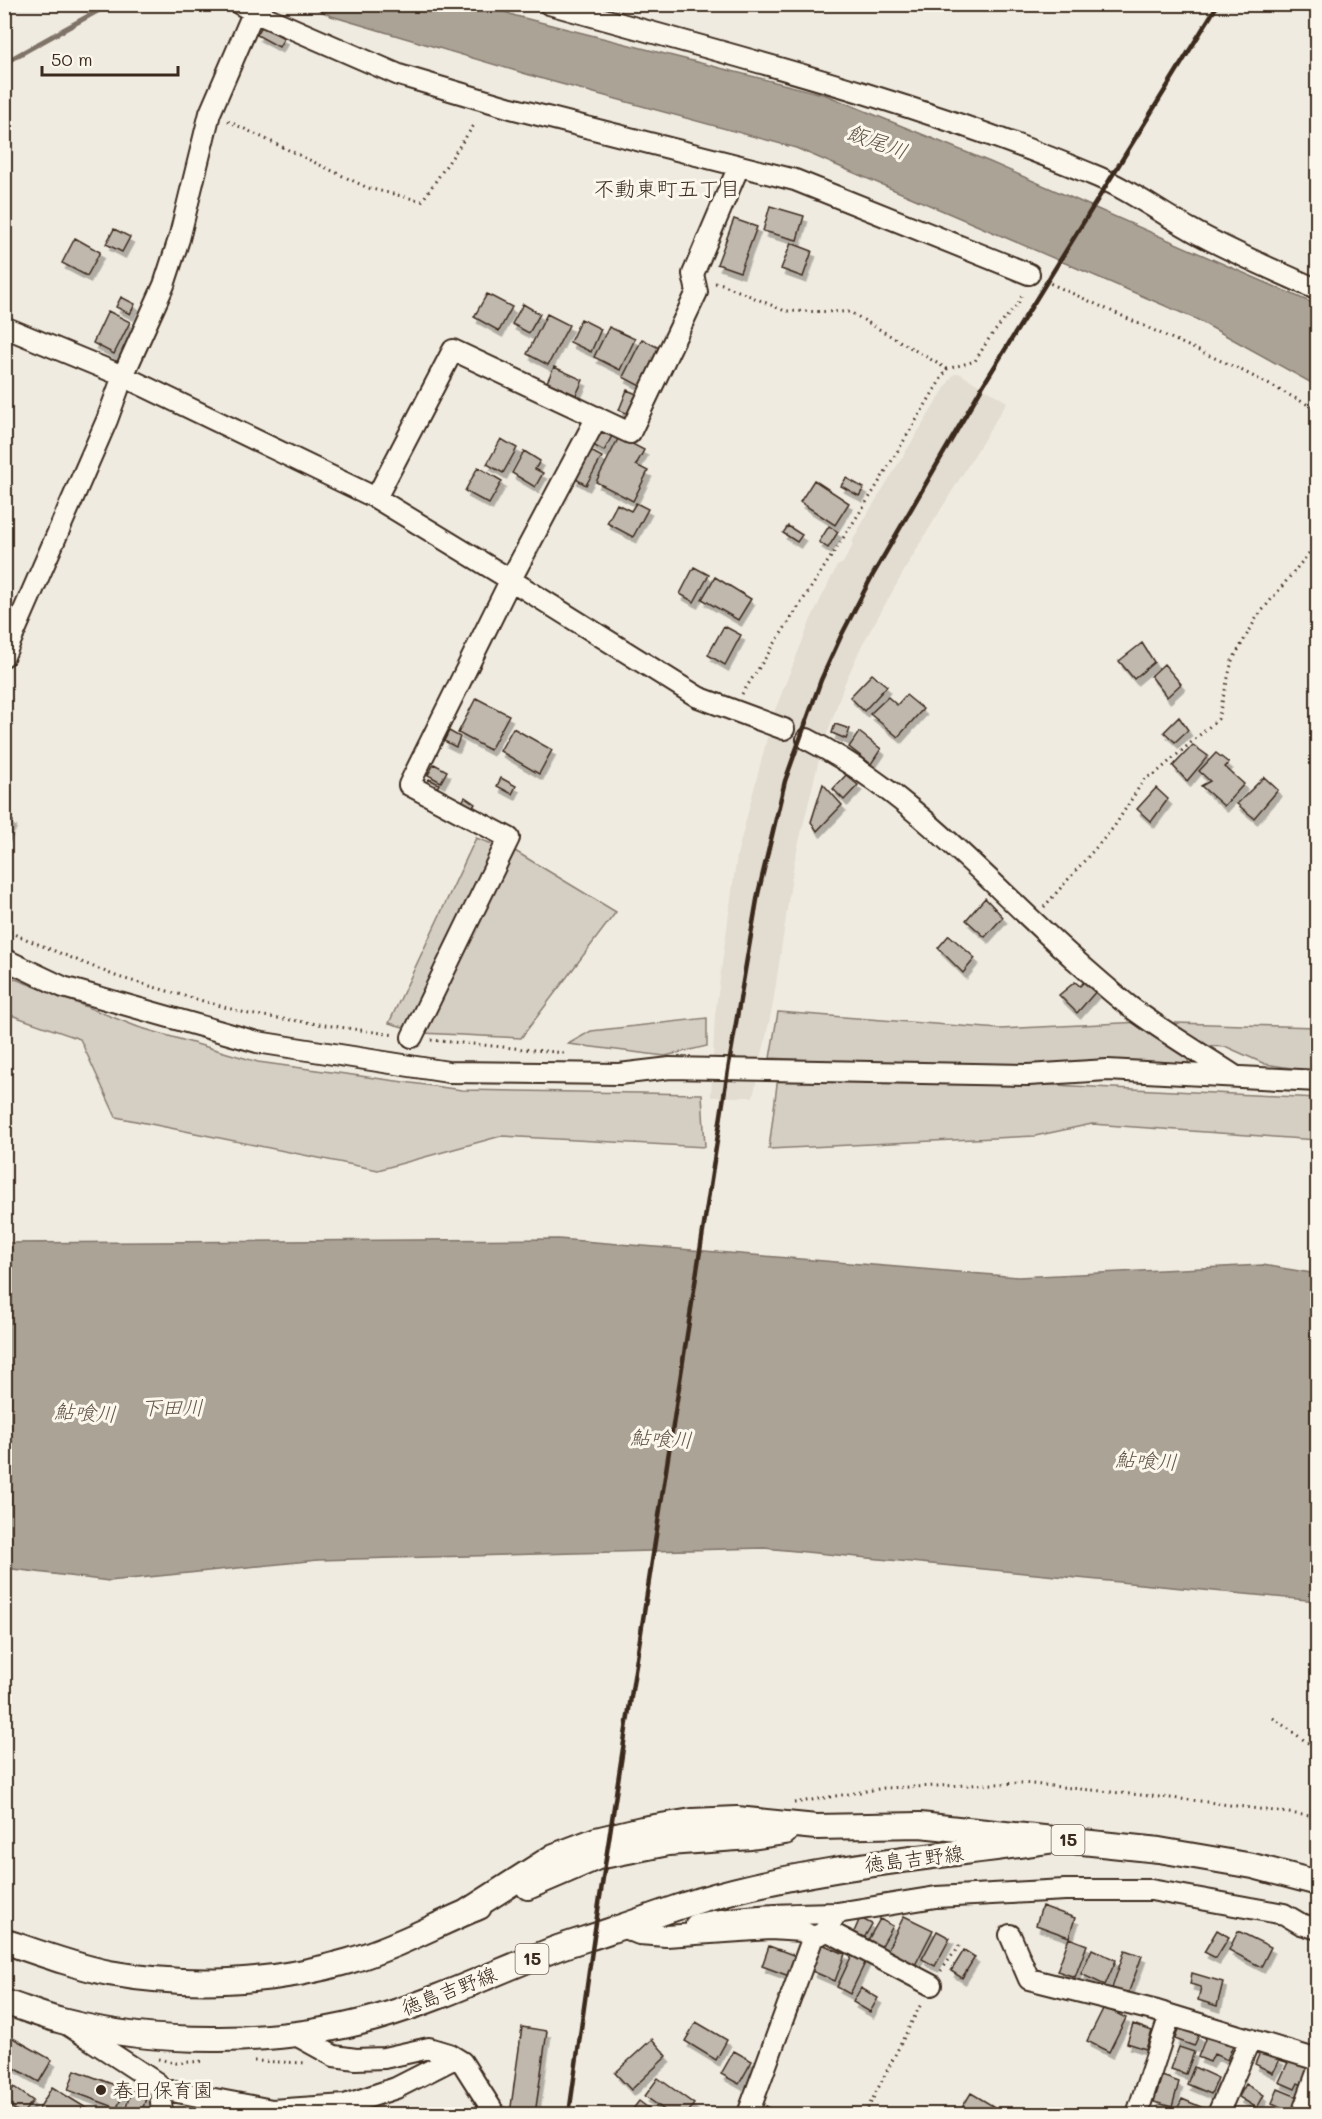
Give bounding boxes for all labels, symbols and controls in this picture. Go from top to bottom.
scale bar [42,39,178,77]
text: 50 m [51,47,93,71]
water label: 飯尾川 [843,117,912,164]
district label: 不動東町五丁目 [594,174,741,201]
water label: 下田川 [141,1393,204,1420]
water label: 鮎喰川 [53,1396,117,1427]
water label: 鮎喰川 [629,1422,693,1453]
water label: 鮎喰川 [1114,1444,1178,1475]
road number: 15 [1052,1825,1084,1855]
street label: 徳島吉野線 [863,1839,965,1877]
road number: 15 [516,1944,548,1974]
street label: 徳島吉野線 [397,1960,500,2020]
place label: 春日保育園 [113,2076,213,2102]
marker: 春日保育園 [94,2083,108,2097]

